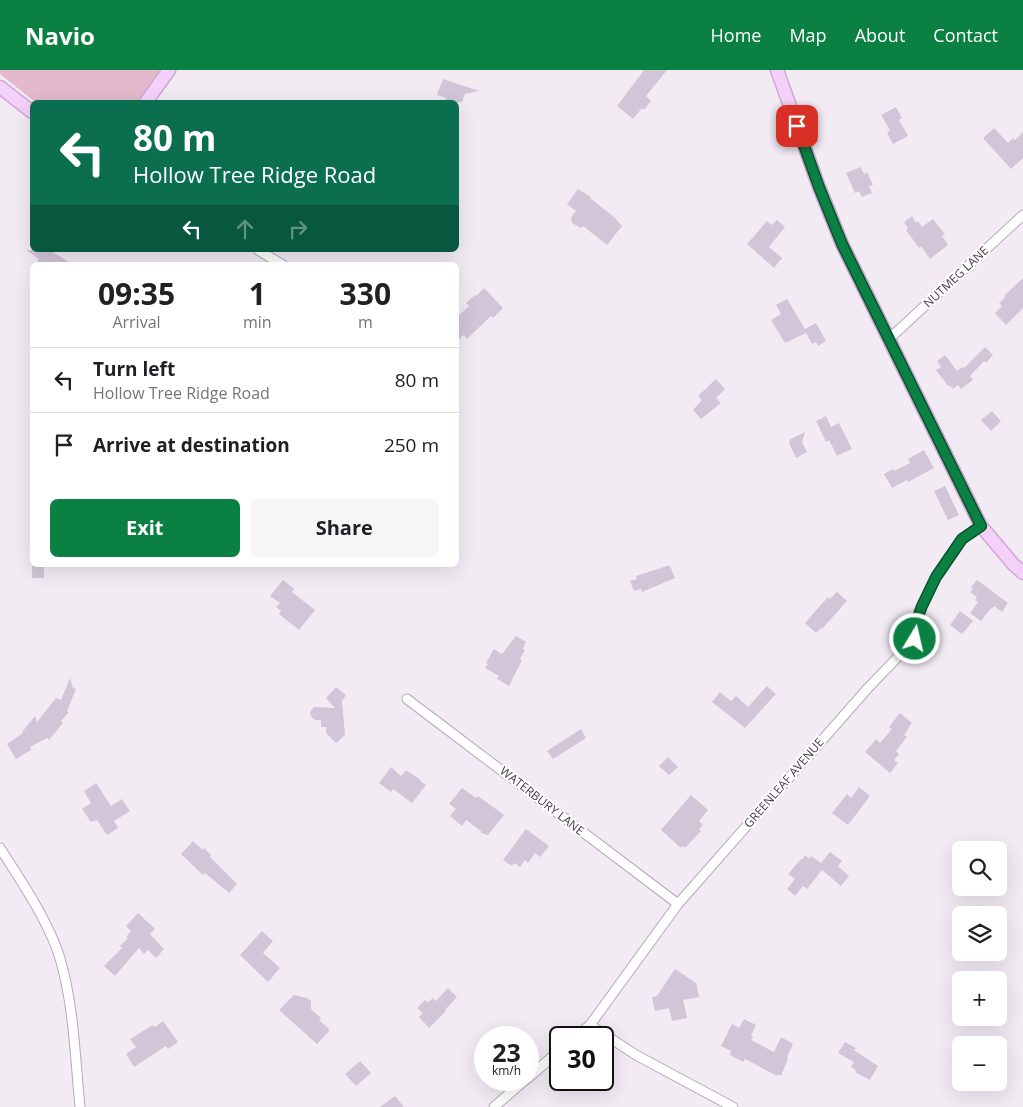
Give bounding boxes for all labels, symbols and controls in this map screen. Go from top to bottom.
text: Navio [25,19,95,52]
text: Home [711,23,761,47]
text: Map [789,23,827,47]
text: About [855,23,905,47]
text: Contact [933,23,998,47]
pin [776,105,818,147]
icon: arrive [783,112,811,140]
text: 80 m [133,114,216,161]
icon: left [50,120,115,185]
text: Hollow Tree Ridge Road [133,159,376,189]
icon: left [178,215,206,243]
icon: ahead [231,215,259,243]
icon: right [284,215,312,243]
street label: NUTMEG LANE [919,242,992,311]
text: 09:35 [98,273,175,314]
text: 1 [249,273,266,314]
text: 330 [340,273,391,314]
text: Arrival [112,311,161,333]
text: min [243,311,272,333]
text: m [358,311,373,333]
text: Turn left [93,356,175,382]
icon: left [50,366,78,394]
text: 80 m [395,367,439,393]
text: Hollow Tree Ridge Road [93,382,270,404]
icon: arrive [50,431,78,459]
text: Arrive at destination [93,432,290,458]
text: 250 m [384,432,439,458]
button: Exit [50,499,240,557]
button: Share [250,499,439,557]
position arrow [888,612,940,664]
street label: GREENLEAF AVENUE [740,734,827,831]
street label: WATERBURY LANE [497,762,588,839]
map controls [952,841,1007,1091]
button: search [952,841,1007,896]
button: layers [952,906,1007,961]
button: + [952,971,1007,1026]
speed limit sign: 30 [549,1026,614,1091]
text: 23 [492,1035,521,1069]
button: − [952,1036,1007,1091]
text: km/h [492,1062,521,1079]

